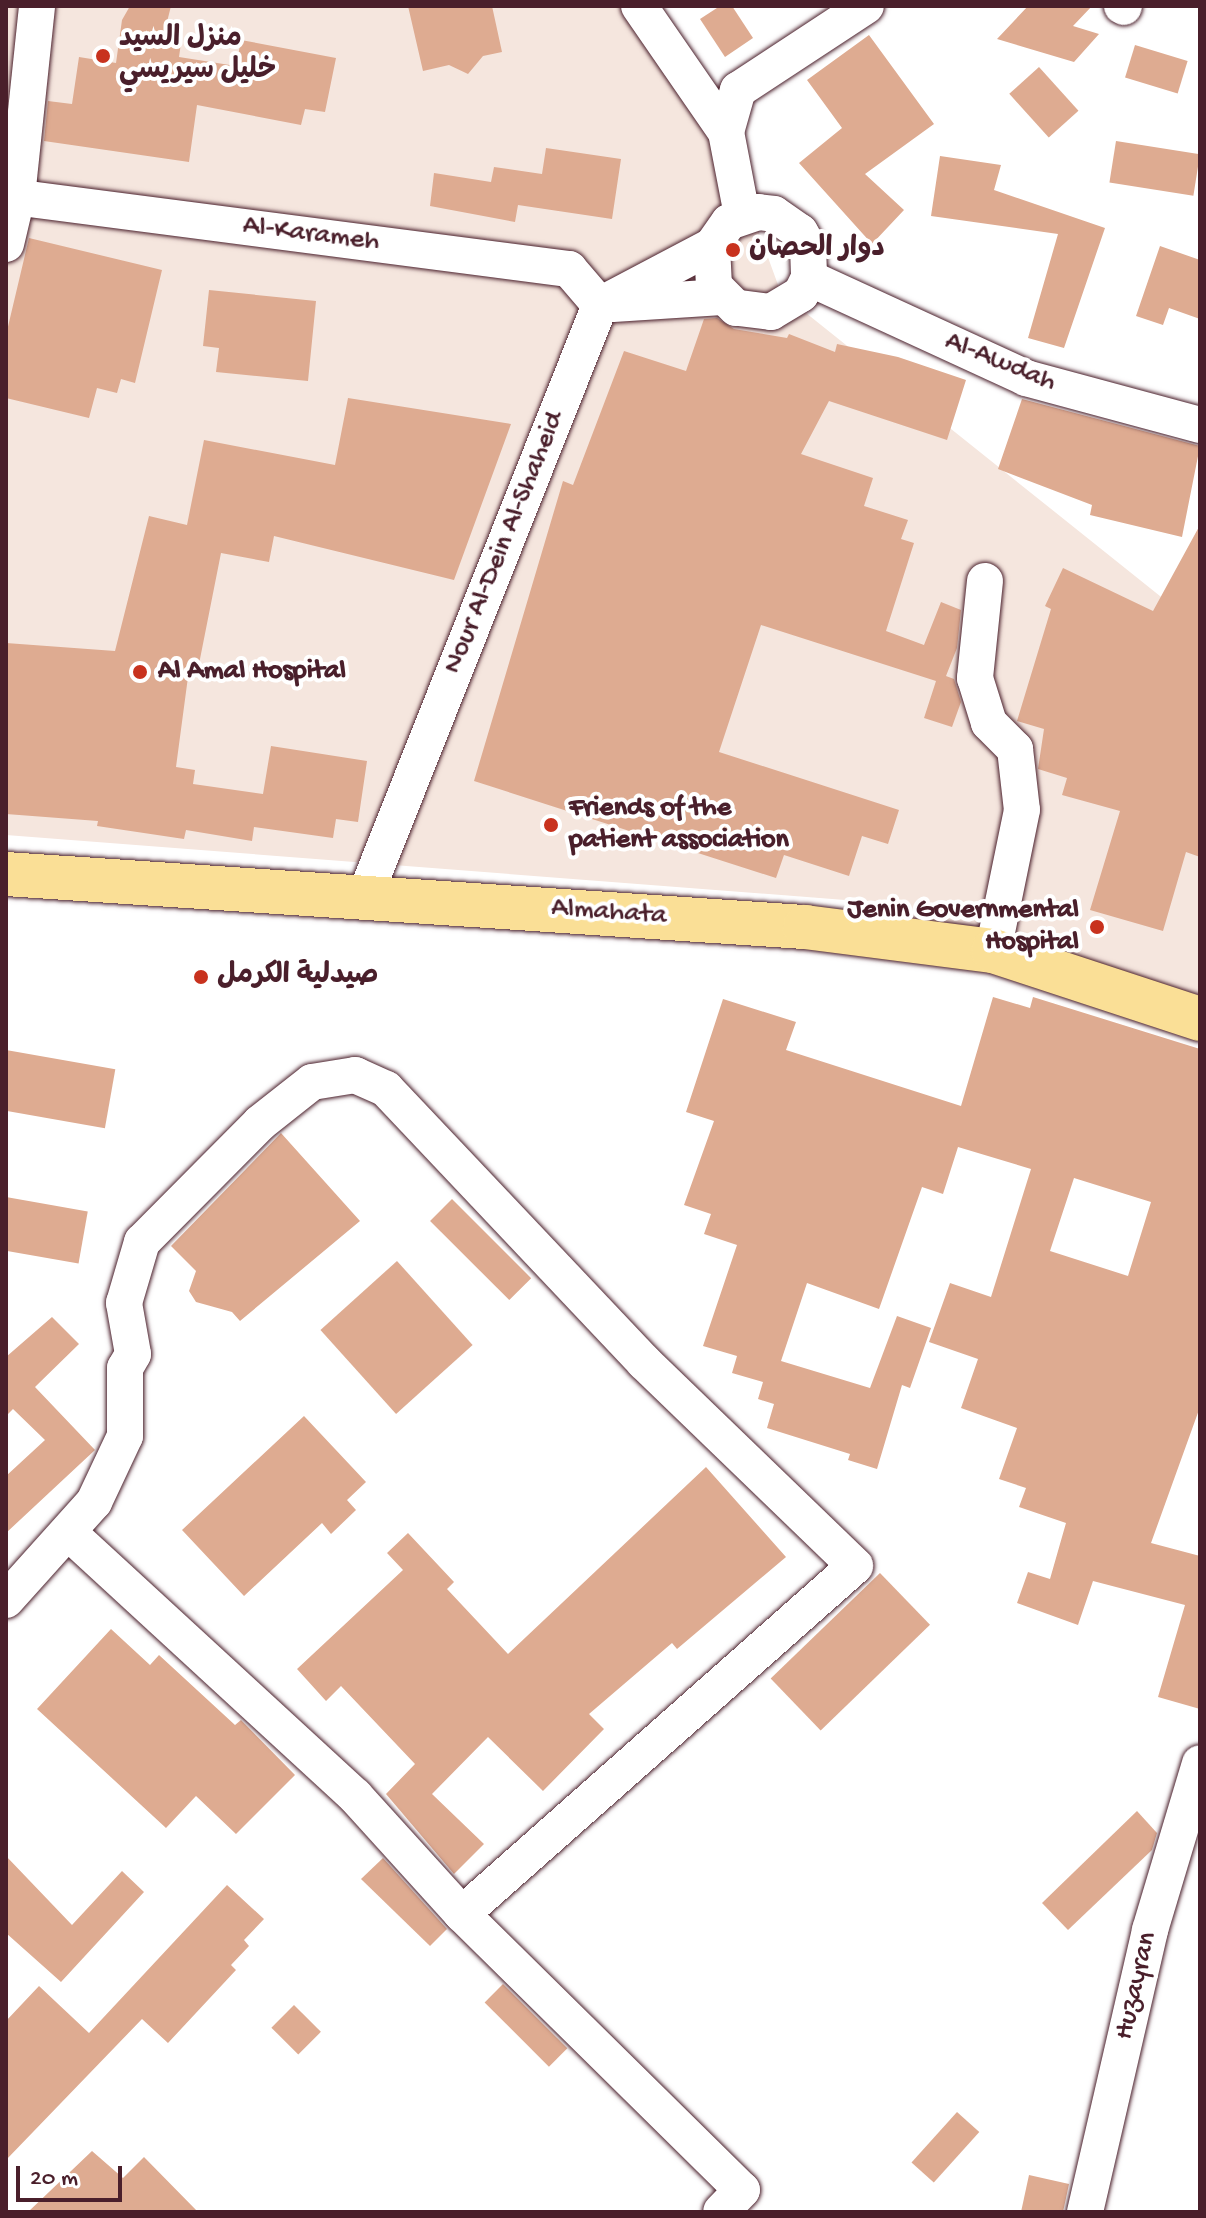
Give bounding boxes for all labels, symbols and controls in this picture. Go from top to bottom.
place label: منزل السيد خليل سيريسي [119,23,276,89]
marker: منزل السيد خليل سيريسي [94,47,112,65]
street label: Al-Karameh [241,210,381,260]
place label: دوار الحصان [749,233,885,267]
marker: دوار الحصان [724,241,742,259]
street label: Al-Awdah [940,326,1060,400]
street label: Nour Al-Dein Al-Shaheid [437,407,573,679]
place label: Al Amal Hospital [158,655,346,689]
marker: Al Amal Hospital [129,661,151,683]
place label: Friends of the patient association [569,792,789,858]
marker: Friends of the patient association [540,814,562,836]
street label: Almahata [550,892,668,934]
place label: Jenin Governmental Hospital [847,894,1079,960]
marker: Jenin Governmental Hospital [1086,916,1108,938]
place label: صيدلية الكرمل [217,960,378,994]
marker: صيدلية الكرمل [192,968,210,986]
street label: Huzayran [1108,1929,1166,2043]
scale bar [20,2150,126,2200]
text: 20 m [30,2165,78,2194]

